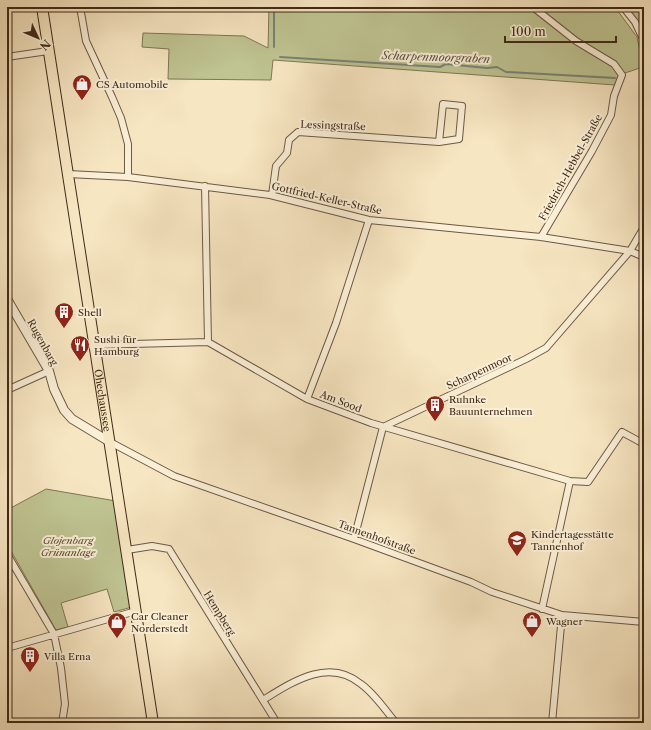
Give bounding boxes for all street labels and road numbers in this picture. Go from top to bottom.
street label: Friedrich-Hebbel-Straße [536,112,605,223]
street label: Lessingstraße [300,118,366,133]
street label: Gottfried-Keller-Straße [270,179,384,218]
street label: Rugenbarg [24,317,61,368]
street label: Scharpenmoor [444,350,515,392]
street label: Ohechaussee [91,368,114,433]
street label: Am Sood [317,387,364,415]
street label: Tannenhofstraße [336,517,418,558]
street label: Hempberg [201,588,239,639]

